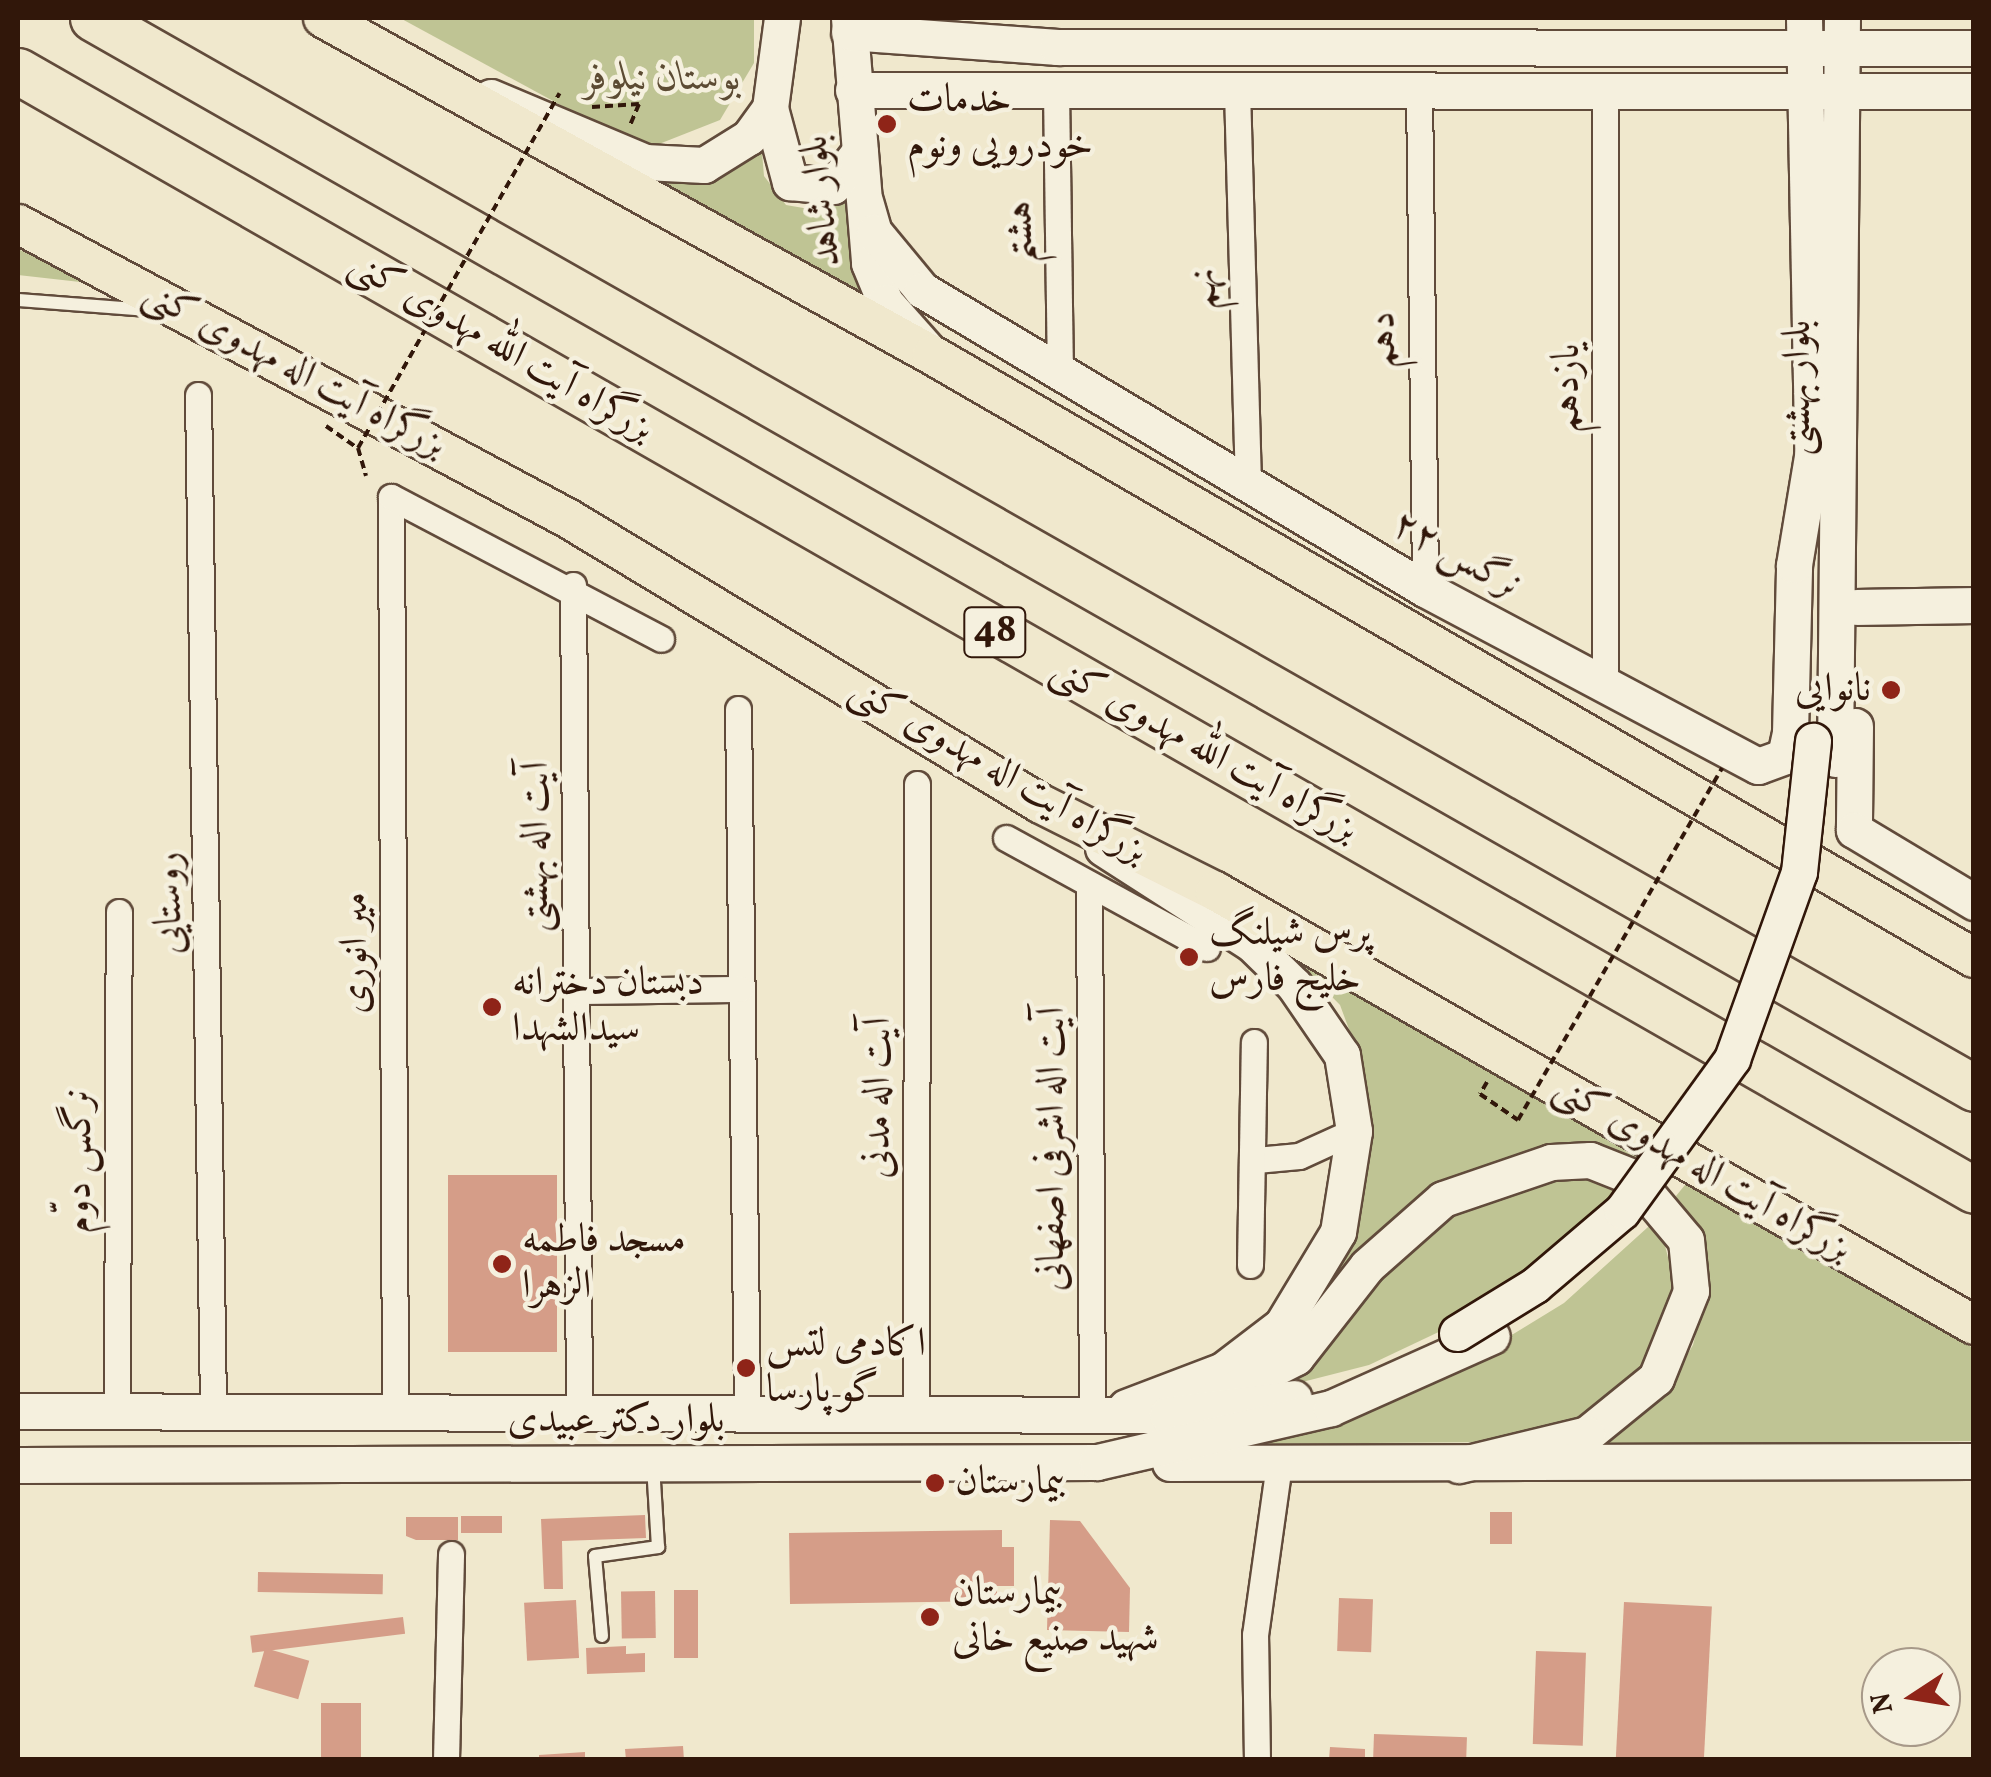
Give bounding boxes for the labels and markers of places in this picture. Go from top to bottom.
place label: خدمات خودرویی ونوم [907,77,1093,171]
marker: خدمات خودرویی ونوم [876,113,898,135]
place label: نانوایی [1795,666,1871,714]
marker: نانوایی [1880,679,1902,701]
place label: پرس شیلنگ خلیج فارس [1209,910,1371,1004]
marker: پرس شیلنگ خلیج فارس [1178,946,1200,968]
place label: دبستان دخترانه سیدالشهدا [512,960,704,1054]
marker: دبستان دخترانه سیدالشهدا [481,996,503,1018]
place label: مسجد فاطمه الزهرا [522,1217,686,1311]
marker: مسجد فاطمه الزهرا [491,1253,513,1275]
place label: اکادمی لتس گو پارسا [766,1321,926,1415]
marker: اکادمی لتس گو پارسا [735,1357,757,1379]
place label: بیمارستان [955,1459,1065,1507]
marker: بیمارستان [924,1472,946,1494]
place label: بیمارستان شهید صنیع خانی [952,1570,1159,1664]
marker: بیمارستان شهید صنیع خانی [917,1604,943,1630]

